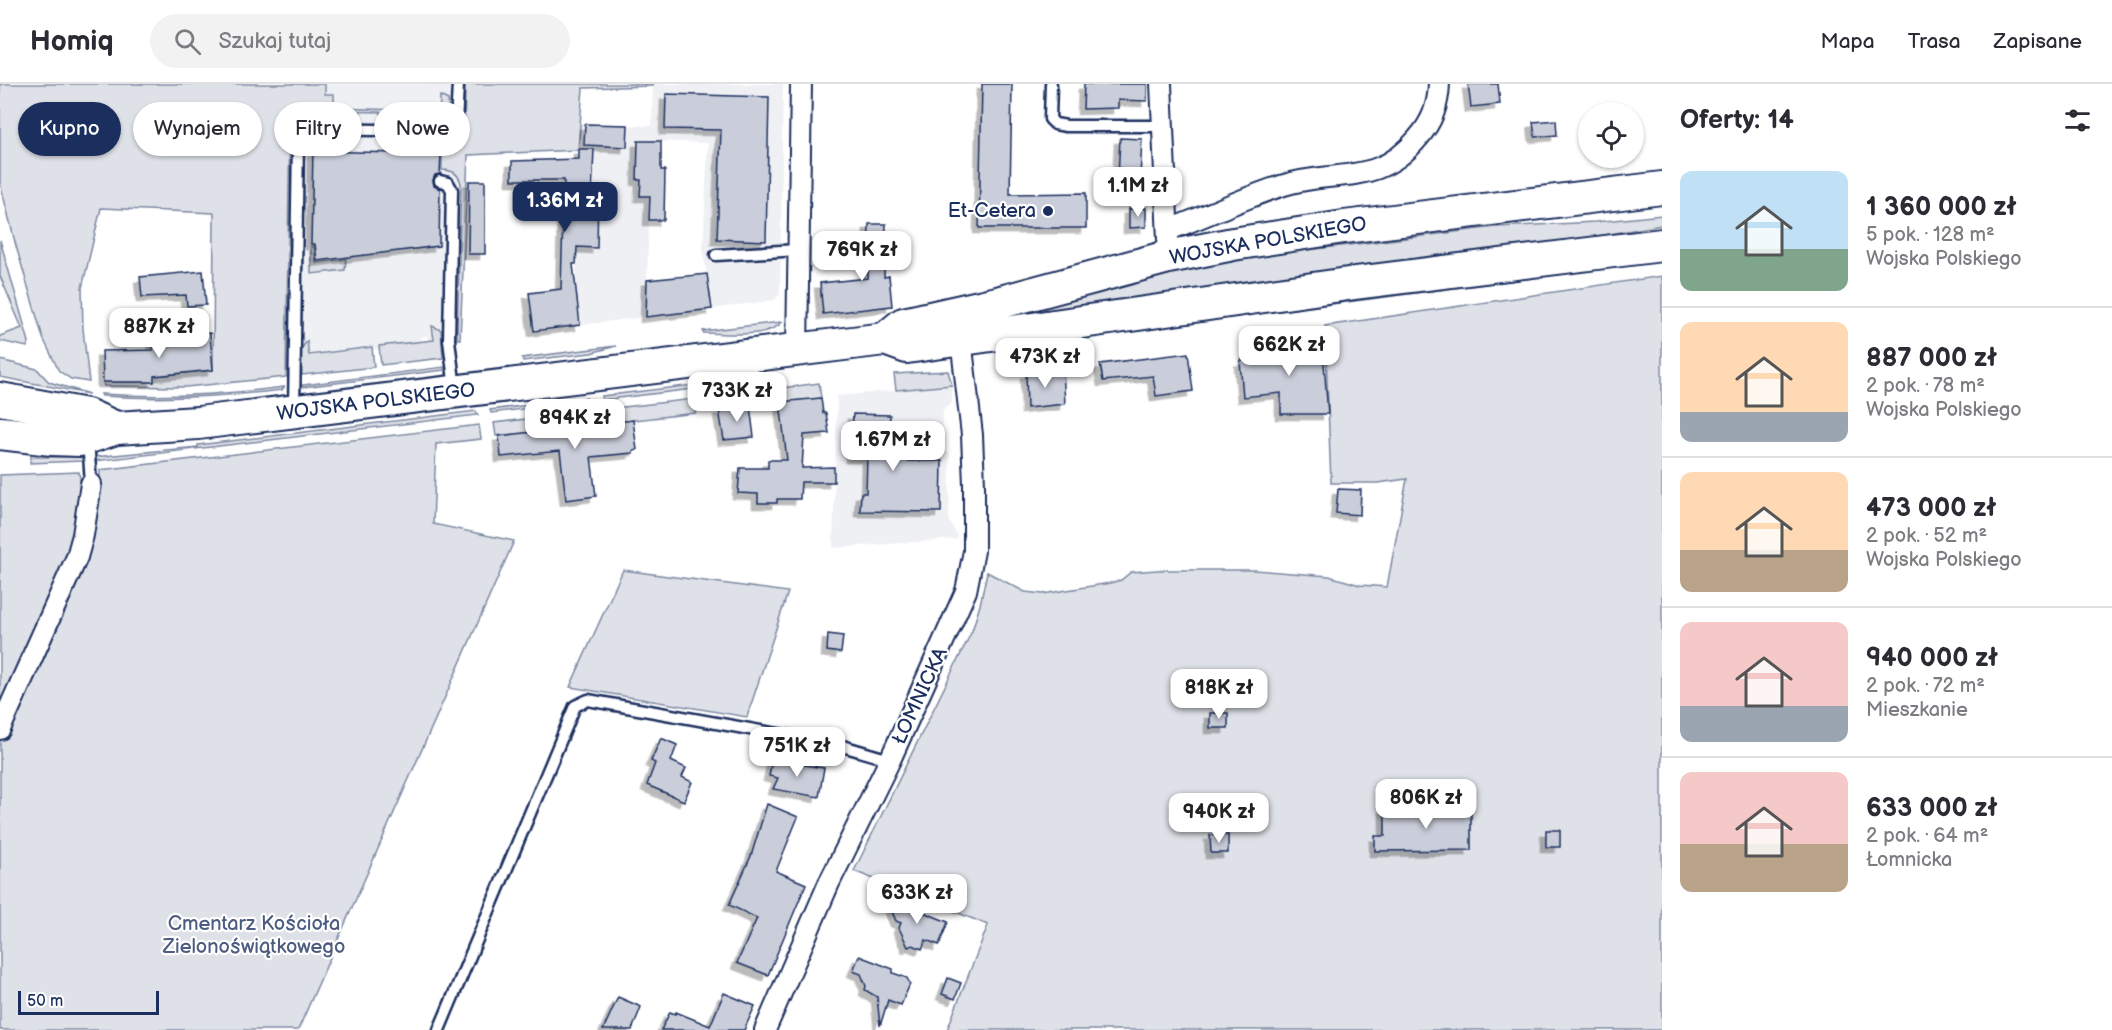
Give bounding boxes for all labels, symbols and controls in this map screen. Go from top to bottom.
search box [150,14,570,68]
text: Homiq [30,25,114,58]
icon: search [171,25,204,58]
text: Szukaj tutaj [219,28,331,55]
text: Mapa [1821,29,1875,54]
text: Trasa [1908,29,1961,54]
text: Zapisane [1994,29,2082,54]
chip: Kupno [18,102,121,156]
chip: Wynajem [133,102,262,156]
chip: Filtry [274,102,362,156]
chip: Nowe [374,102,470,156]
map controls [1578,102,1644,168]
button: locate [1578,102,1644,168]
icon: filters [2061,104,2094,137]
text: Oferty: 14 [1680,105,1794,136]
pin: 1.1M zł [1083,167,1193,218]
text: 1.1M zł [1107,174,1169,198]
pin: 1.36M zł [503,182,627,233]
text: 1.36M zł [527,189,603,213]
text: 1 360 000 zł [1866,192,2017,223]
icon: home [1728,195,1800,267]
place label: Et-Cetera [948,199,1036,223]
marker: Et-Cetera [1041,204,1055,218]
street label: WOJSKA POLSKIEGO [1168,212,1368,270]
text: 5 pok. · 128 m² [1866,223,1995,247]
pin: 769K zł [807,231,917,282]
text: 769K zł [826,238,898,262]
text: Wojska Polskiego [1866,247,2022,271]
pin: 887K zł [104,308,214,359]
text: 887K zł [123,315,195,339]
pin: 662K zł [1234,326,1344,377]
text: 662K zł [1253,333,1325,357]
pin: 473K zł [990,338,1100,389]
text: 887 000 zł [1866,343,1997,374]
text: 473K zł [1009,345,1081,369]
icon: home [1728,346,1800,418]
pin: 733K zł [682,372,792,423]
text: 2 pok. · 78 m² [1866,374,1985,398]
street label: WOJSKA POLSKIEGO [275,378,477,426]
text: 733K zł [702,379,772,403]
text: Wojska Polskiego [1866,398,2022,422]
pin: 894K zł [520,399,630,450]
text: 894K zł [539,406,611,430]
pin: 1.67M zł [831,421,955,472]
text: 1.67M zł [855,428,931,452]
text: 473 000 zł [1866,493,1996,524]
icon: home [1728,496,1800,568]
text: 2 pok. · 52 m² [1866,524,1987,548]
text: Wojska Polskiego [1866,548,2022,572]
street label: ŁOMNICKA [887,643,953,748]
text: 940 000 zł [1866,643,1998,674]
icon: home [1728,646,1800,718]
pin: 818K zł [1164,669,1274,720]
text: 2 pok. · 72 m² [1866,674,1985,698]
text: 818K zł [1185,676,1253,700]
text: Mieszkanie [1866,698,1968,722]
pin: 751K zł [742,727,852,778]
text: 751K zł [763,734,831,758]
pin: 806K zł [1371,779,1481,830]
text: 806K zł [1389,786,1463,810]
pin: 940K zł [1164,793,1274,844]
text: 633 000 zł [1866,793,1998,824]
icon: home [1728,796,1800,868]
text: 940K zł [1183,800,1255,824]
text: 2 pok. · 64 m² [1866,824,1988,848]
text: Łomnicka [1866,848,1952,872]
pin: 633K zł [862,874,972,925]
text: 633K zł [881,881,953,905]
park label: Cmentarz Kościoła Zielonoświątkowego [162,912,345,959]
scale bar [18,988,159,1016]
text: 50 m [27,992,63,1011]

